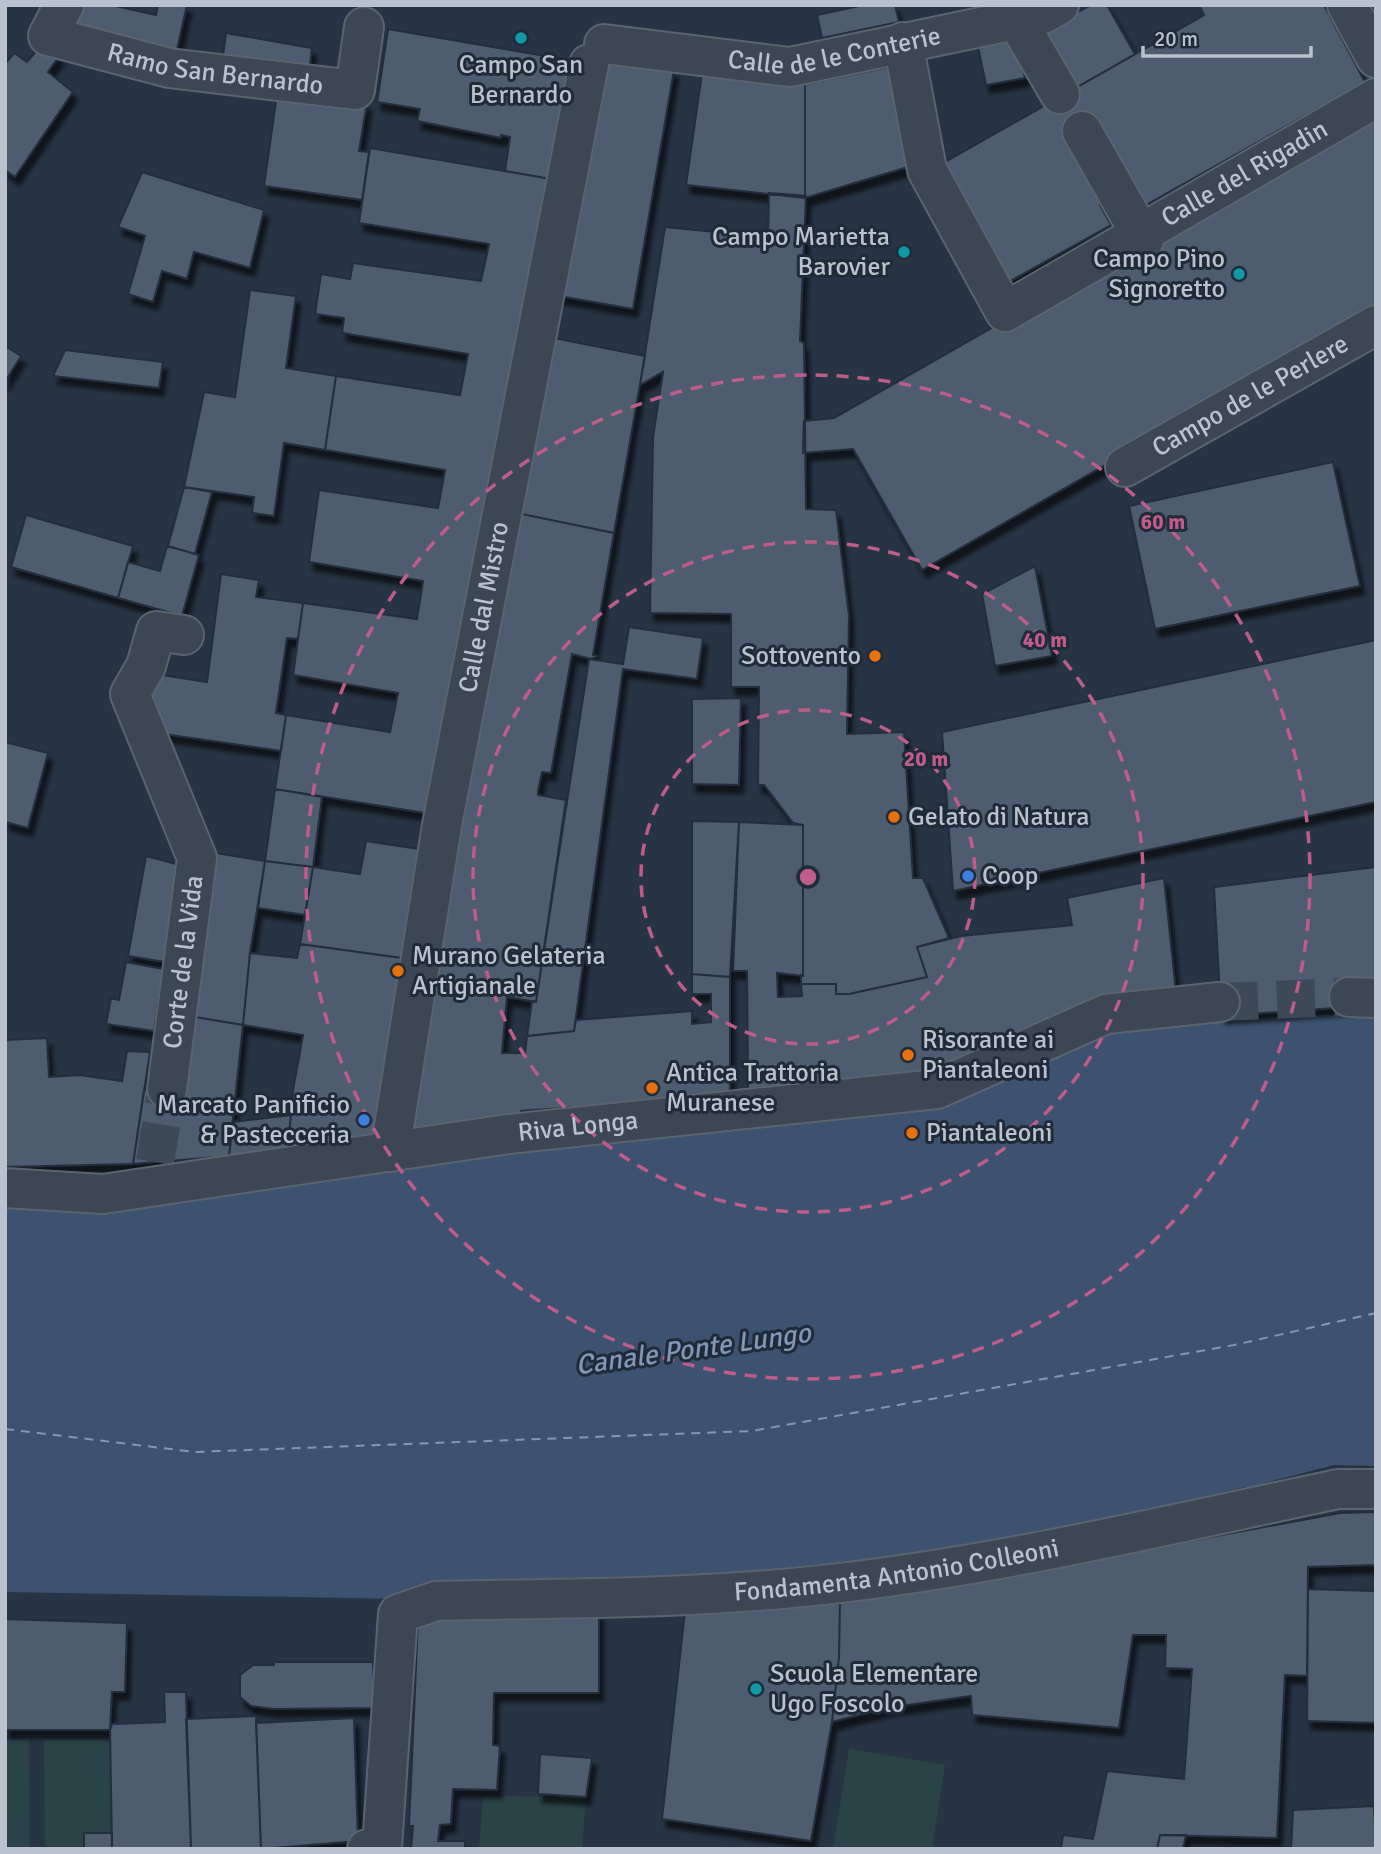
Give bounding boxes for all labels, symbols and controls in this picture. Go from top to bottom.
scale bar [1143,14,1311,58]
street label: Calle de le Conterie [726,20,944,83]
text: 20 m [1154,26,1198,52]
marker: Campo San Bernardo [513,30,529,46]
street label: Ramo San Bernardo [104,36,325,102]
place label: Campo San Bernardo [459,49,583,111]
street label: Calle del Rigadin [1156,113,1334,234]
place label: Campo Marietta Barovier [712,221,890,283]
place label: Campo Pino Signoretto [1093,243,1225,305]
marker: Campo Marietta Barovier [896,244,912,260]
marker: Campo Pino Signoretto [1231,266,1247,282]
street label: Campo de le Perlere [1147,328,1354,464]
text: 60 m [1141,509,1185,535]
street label: Calle dal Mistro [452,519,516,695]
text: 40 m [1023,627,1067,653]
place label: Sottovento [741,640,861,672]
marker: Sottovento [867,648,883,664]
text: 20 m [904,746,948,772]
place label: Gelato di Natura [908,801,1089,833]
marker: Gelato di Natura [886,809,902,825]
place label: Coop [982,860,1038,892]
centre of rings [796,865,820,889]
marker: Coop [960,868,976,884]
street label: Corte de la Vida [156,873,211,1051]
place label: Murano Gelateria Artigianale [412,940,606,1002]
marker: Murano Gelateria Artigianale [390,963,406,979]
place label: Risorante ai Piantaleoni [922,1024,1054,1086]
marker: Risorante ai Piantaleoni [900,1047,916,1063]
place label: Antica Trattoria Muranese [666,1057,839,1119]
marker: Antica Trattoria Muranese [644,1080,660,1096]
place label: Marcato Panificio & Pastecceria [157,1089,350,1151]
street label: Riva Longa [516,1104,640,1149]
marker: Marcato Panificio & Pastecceria [356,1112,372,1128]
place label: Piantaleoni [926,1117,1053,1149]
marker: Piantaleoni [904,1125,920,1141]
water label: Canale Ponte Lungo [573,1315,814,1382]
street label: Fondamenta Antonio Colleoni [733,1532,1062,1608]
place label: Scuola Elementare Ugo Foscolo [770,1658,978,1720]
marker: Scuola Elementare Ugo Foscolo [748,1681,764,1697]

